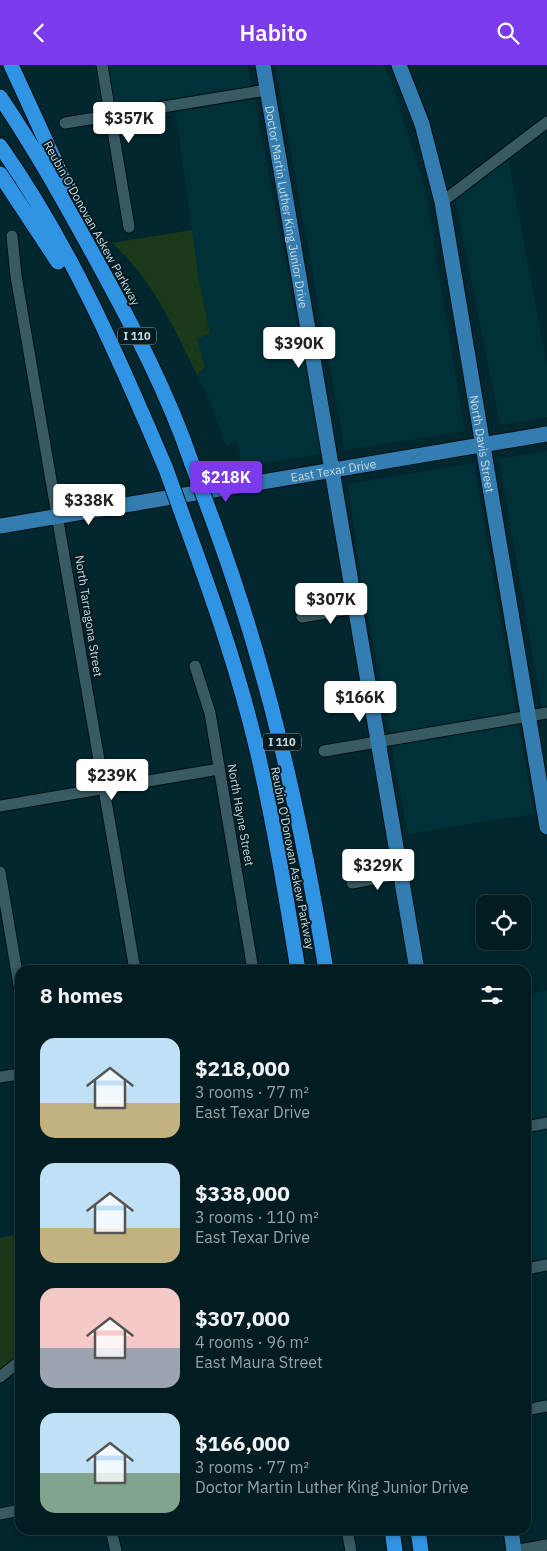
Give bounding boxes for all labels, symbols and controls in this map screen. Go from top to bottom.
text: Habito [240,18,307,47]
icon: back [25,19,53,47]
icon: search [494,19,522,47]
pin: $357K [94,101,164,144]
street label: Doctor Martin Luther King Junior Drive [263,104,312,310]
text: $357K [104,108,154,128]
street label: Reubin O'Donovan Askew Parkway [40,138,144,308]
road number: I 110 [118,327,156,345]
pin: $390K [264,327,334,369]
text: $390K [274,333,324,353]
street label: North Davis Street [467,394,498,494]
street label: East Texar Drive [289,455,378,485]
pin: $218K [191,461,261,503]
text: $218K [201,467,251,487]
pin: $338K [54,483,124,526]
text: $338K [64,490,114,510]
street label: North Tarragona Street [72,554,106,678]
pin: $307K [296,583,366,625]
text: $307K [306,589,356,609]
pin: $166K [325,681,395,723]
text: $166K [335,687,385,707]
road number: I 110 [263,734,301,751]
pin: $239K [77,759,147,801]
street label: North Hayne Street [225,763,257,867]
text: $239K [87,765,137,785]
street label: Reubin O'Donovan Askew Parkway [268,765,318,951]
pin: $329K [343,849,413,891]
text: $329K [353,855,403,875]
map controls [476,895,531,950]
button: locate [476,895,531,950]
text: 8 homes [40,981,123,1009]
icon: filters [478,981,506,1009]
text: $218,000 [195,1054,290,1082]
icon: home [80,1058,140,1118]
text: 3 rooms · 77 m² [195,1082,309,1102]
text: East Texar Drive [195,1102,310,1122]
text: $338,000 [195,1179,290,1207]
icon: home [80,1183,140,1243]
text: 3 rooms · 110 m² [195,1207,319,1227]
text: East Texar Drive [195,1227,310,1247]
text: $307,000 [195,1304,290,1332]
icon: home [80,1308,140,1368]
text: 4 rooms · 96 m² [195,1332,309,1352]
text: East Maura Street [195,1352,323,1372]
text: $166,000 [195,1429,290,1457]
icon: home [80,1433,140,1493]
text: 3 rooms · 77 m² [195,1457,309,1477]
text: Doctor Martin Luther King Junior Drive [195,1477,468,1497]

